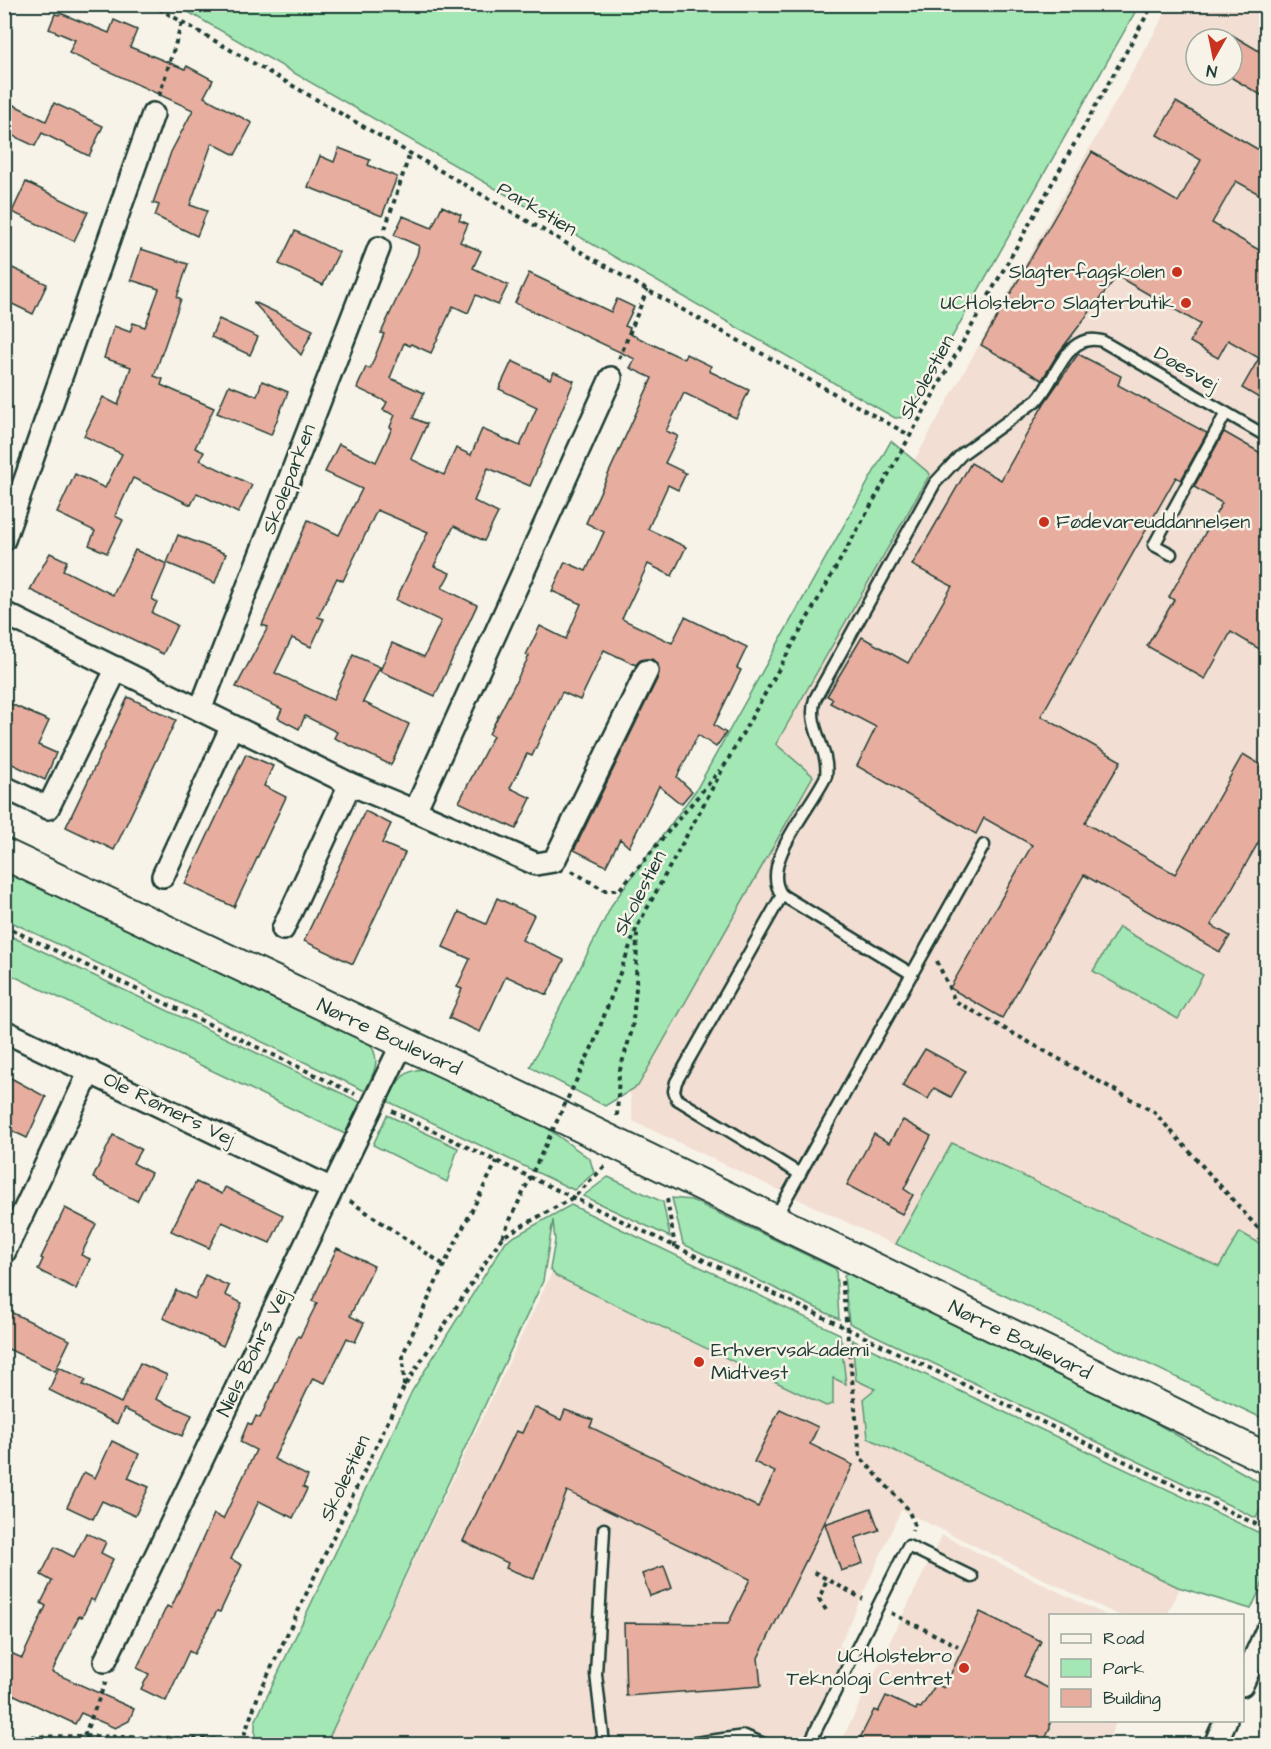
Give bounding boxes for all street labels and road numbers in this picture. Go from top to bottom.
street label: Parkstien [492,175,582,243]
street label: Skolestien [892,330,962,424]
street label: Døesvej [1149,339,1224,399]
street label: Skoleparken [255,420,323,538]
street label: Skolestien [607,846,673,940]
street label: Nørre Boulevard [312,991,466,1083]
street label: Ole Rømers Vej [98,1065,240,1153]
street label: Niels Bohrs Vej [210,1284,296,1422]
street label: Nørre Boulevard [944,1293,1096,1387]
street label: Skolestien [313,1430,377,1526]

